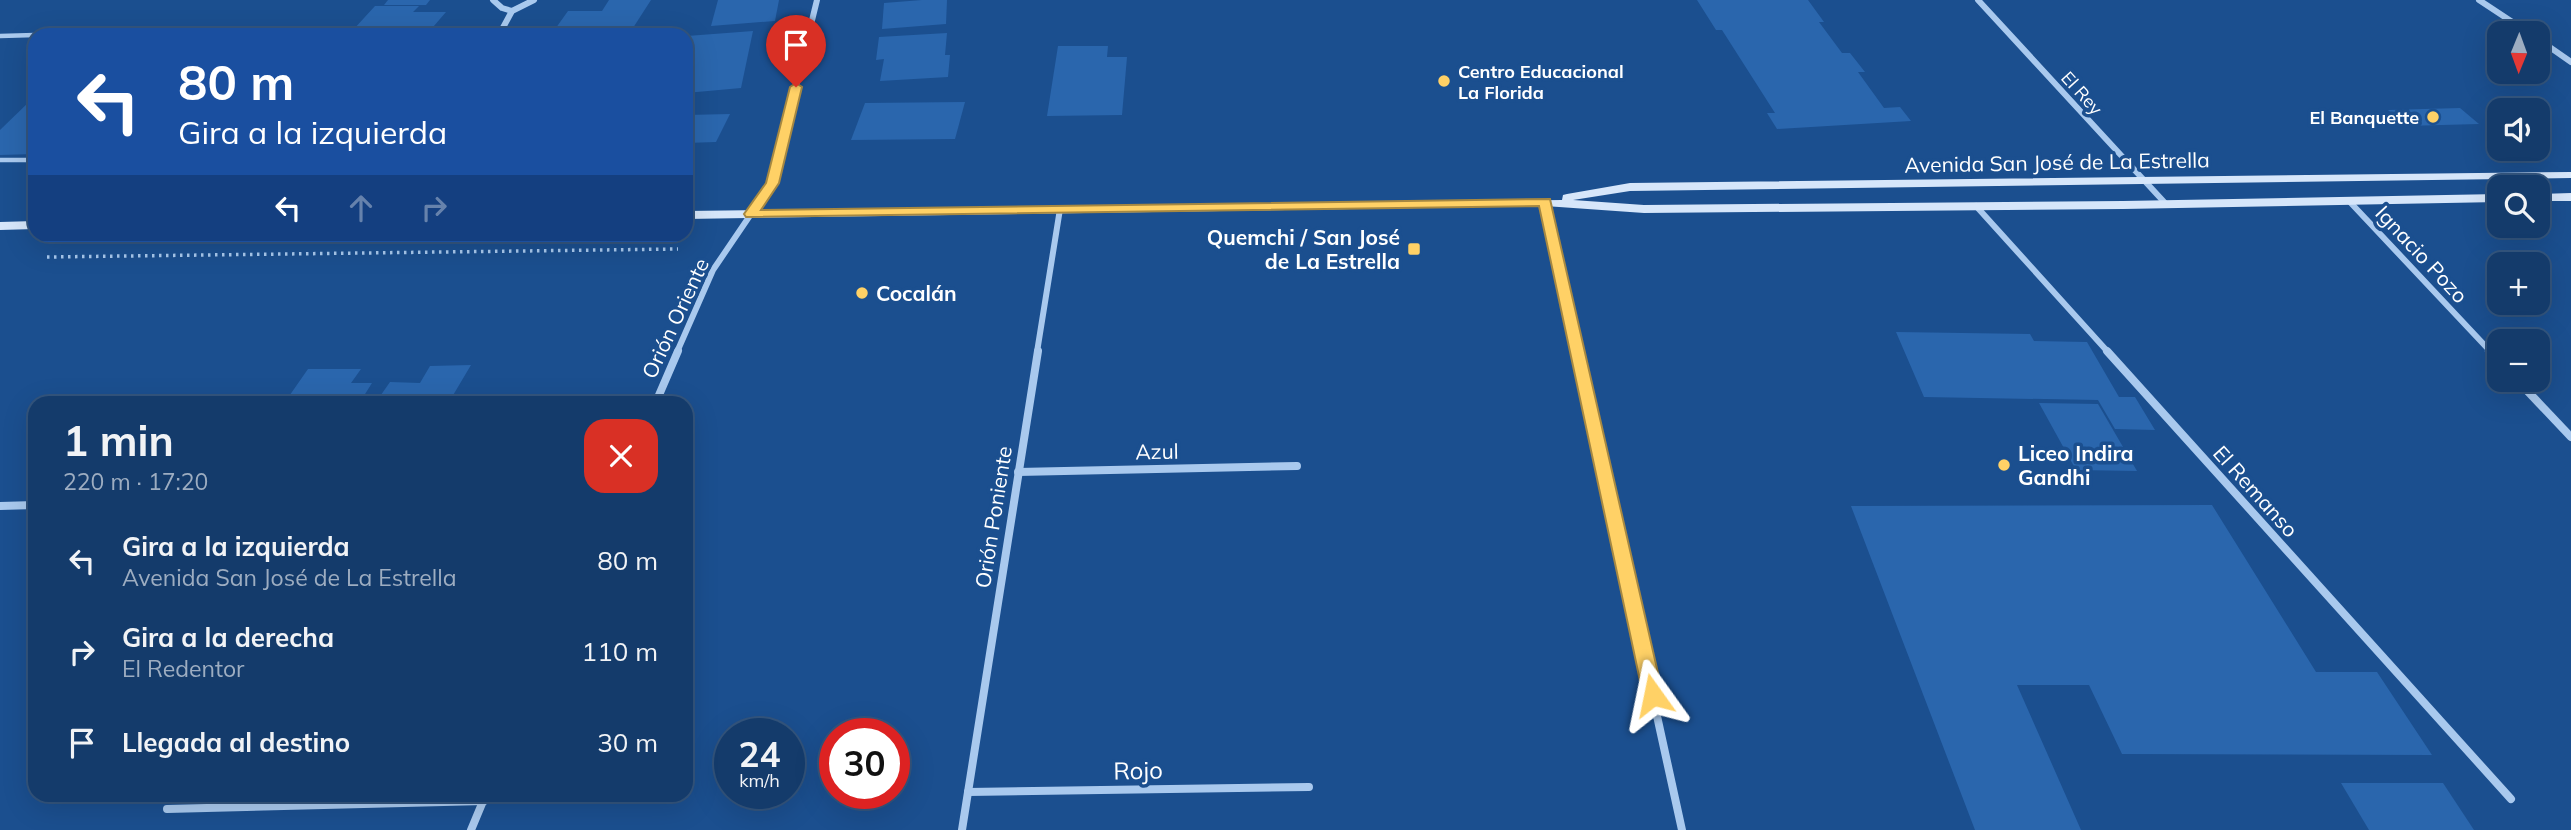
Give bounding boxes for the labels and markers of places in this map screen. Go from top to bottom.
pin [766,15,826,87]
place label: Centro Educacional La Florida [1458,60,1624,104]
marker: Centro Educacional La Florida [1436,73,1452,89]
place label: El Banquette [2310,106,2419,129]
marker: El Banquette [2425,109,2441,125]
place label: Quemchi / San José de La Estrella [1207,224,1400,274]
marker: Quemchi / San José de La Estrella [1406,241,1422,257]
place label: Cocalán [876,280,957,306]
marker: Cocalán [854,285,870,301]
place label: Liceo Indira Gandhi [2018,440,2134,490]
marker: Liceo Indira Gandhi [1996,457,2012,473]

